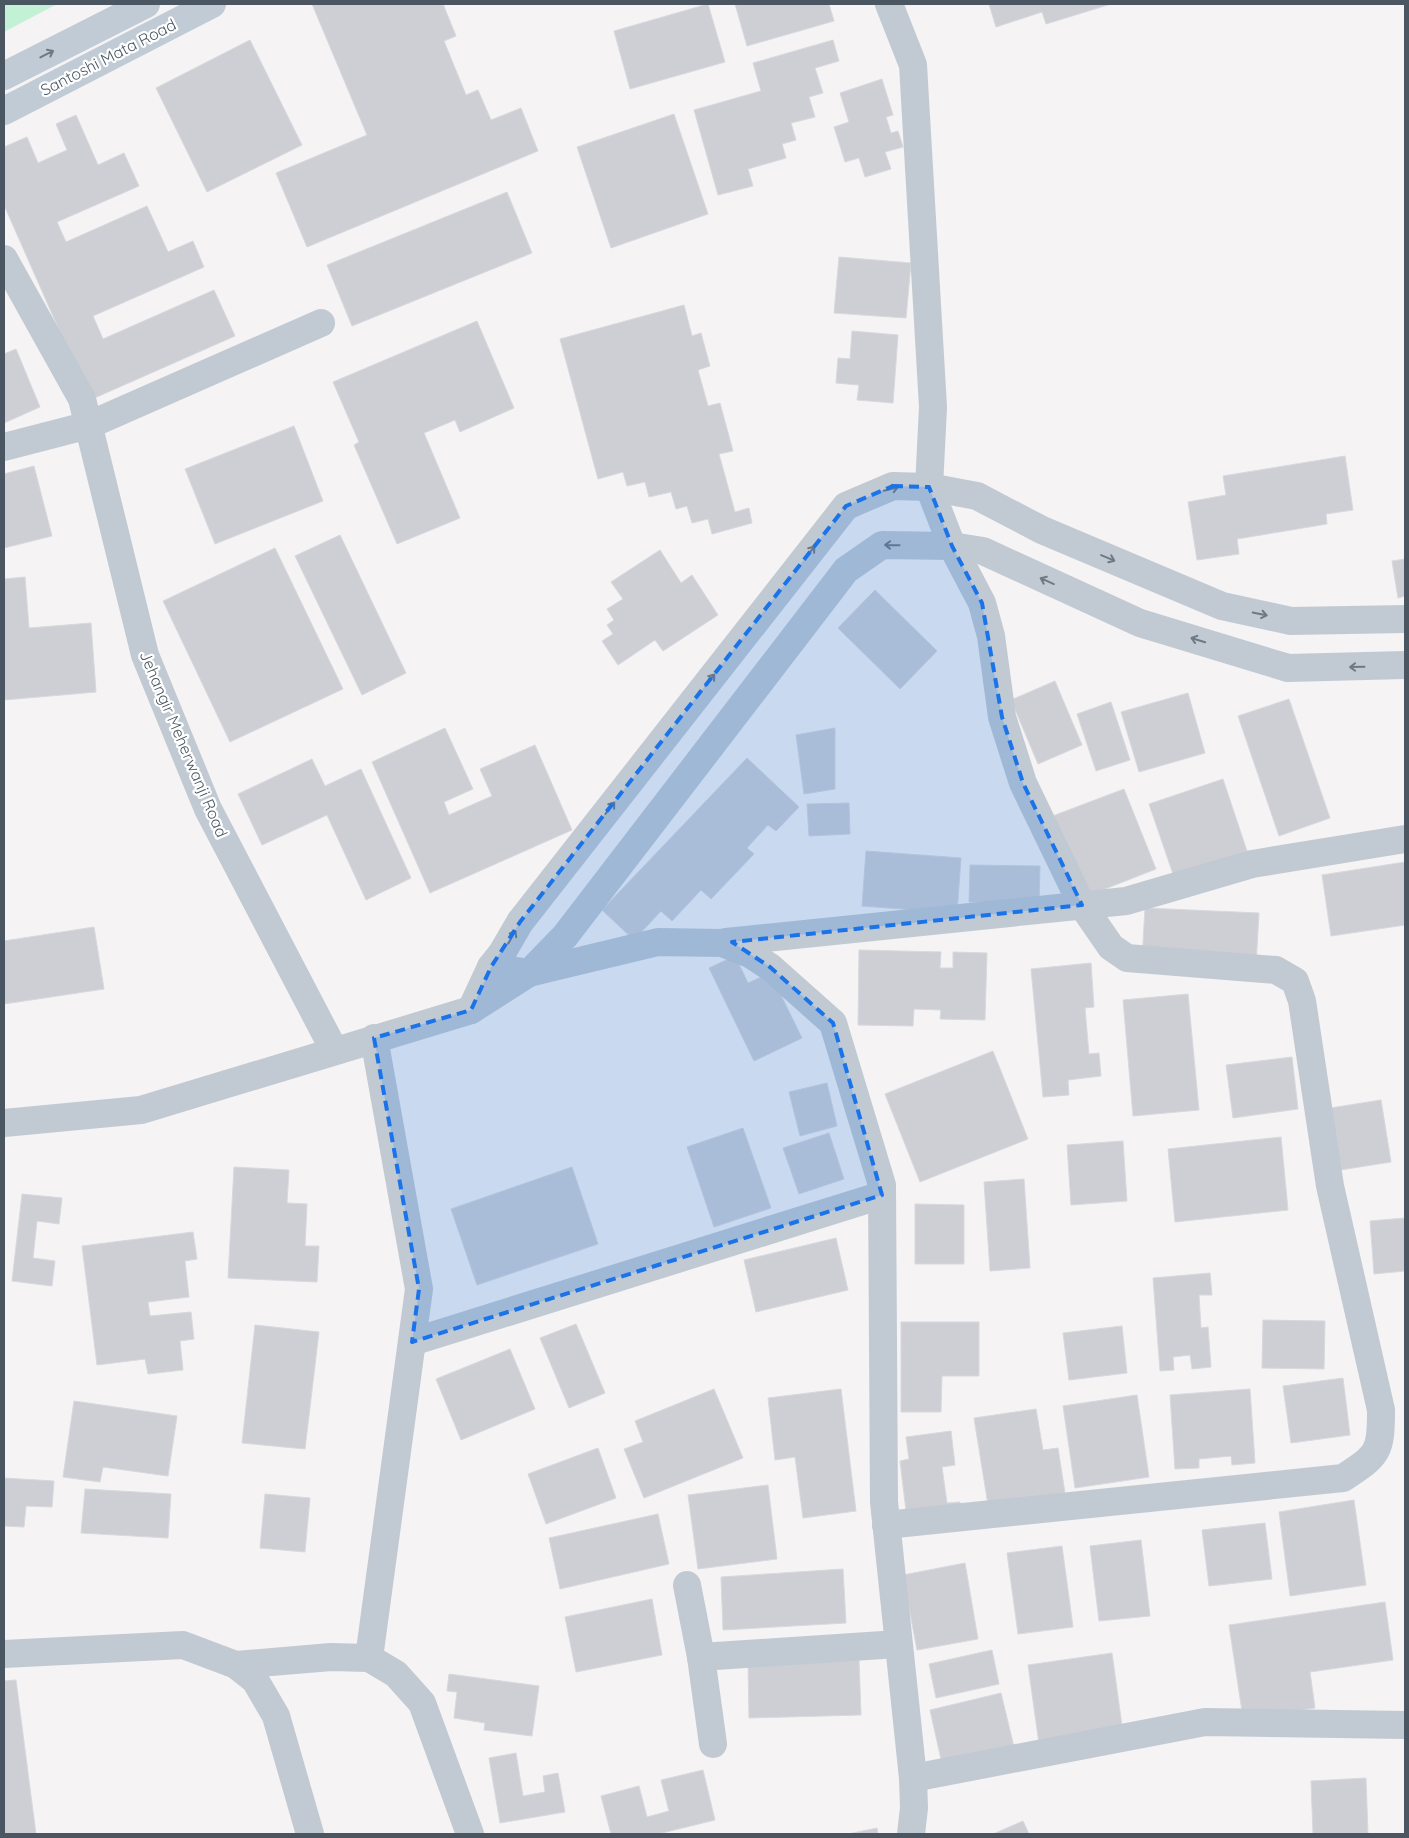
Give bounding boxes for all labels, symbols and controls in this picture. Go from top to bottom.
street label: Santoshi Mata Road [37,14,179,100]
one-way arrow [39,49,54,58]
one-way arrow [883,483,899,493]
one-way arrow [884,541,900,550]
one-way arrow [804,546,815,559]
one-way arrow [1100,553,1115,563]
one-way arrow [1040,575,1055,585]
one-way arrow [1251,610,1267,620]
one-way arrow [1190,635,1206,645]
street label: Jehangir Meherwanji Road [136,648,232,840]
one-way arrow [1349,662,1365,671]
one-way arrow [705,673,715,687]
one-way arrow [604,802,615,815]
one-way arrow [507,931,517,945]

